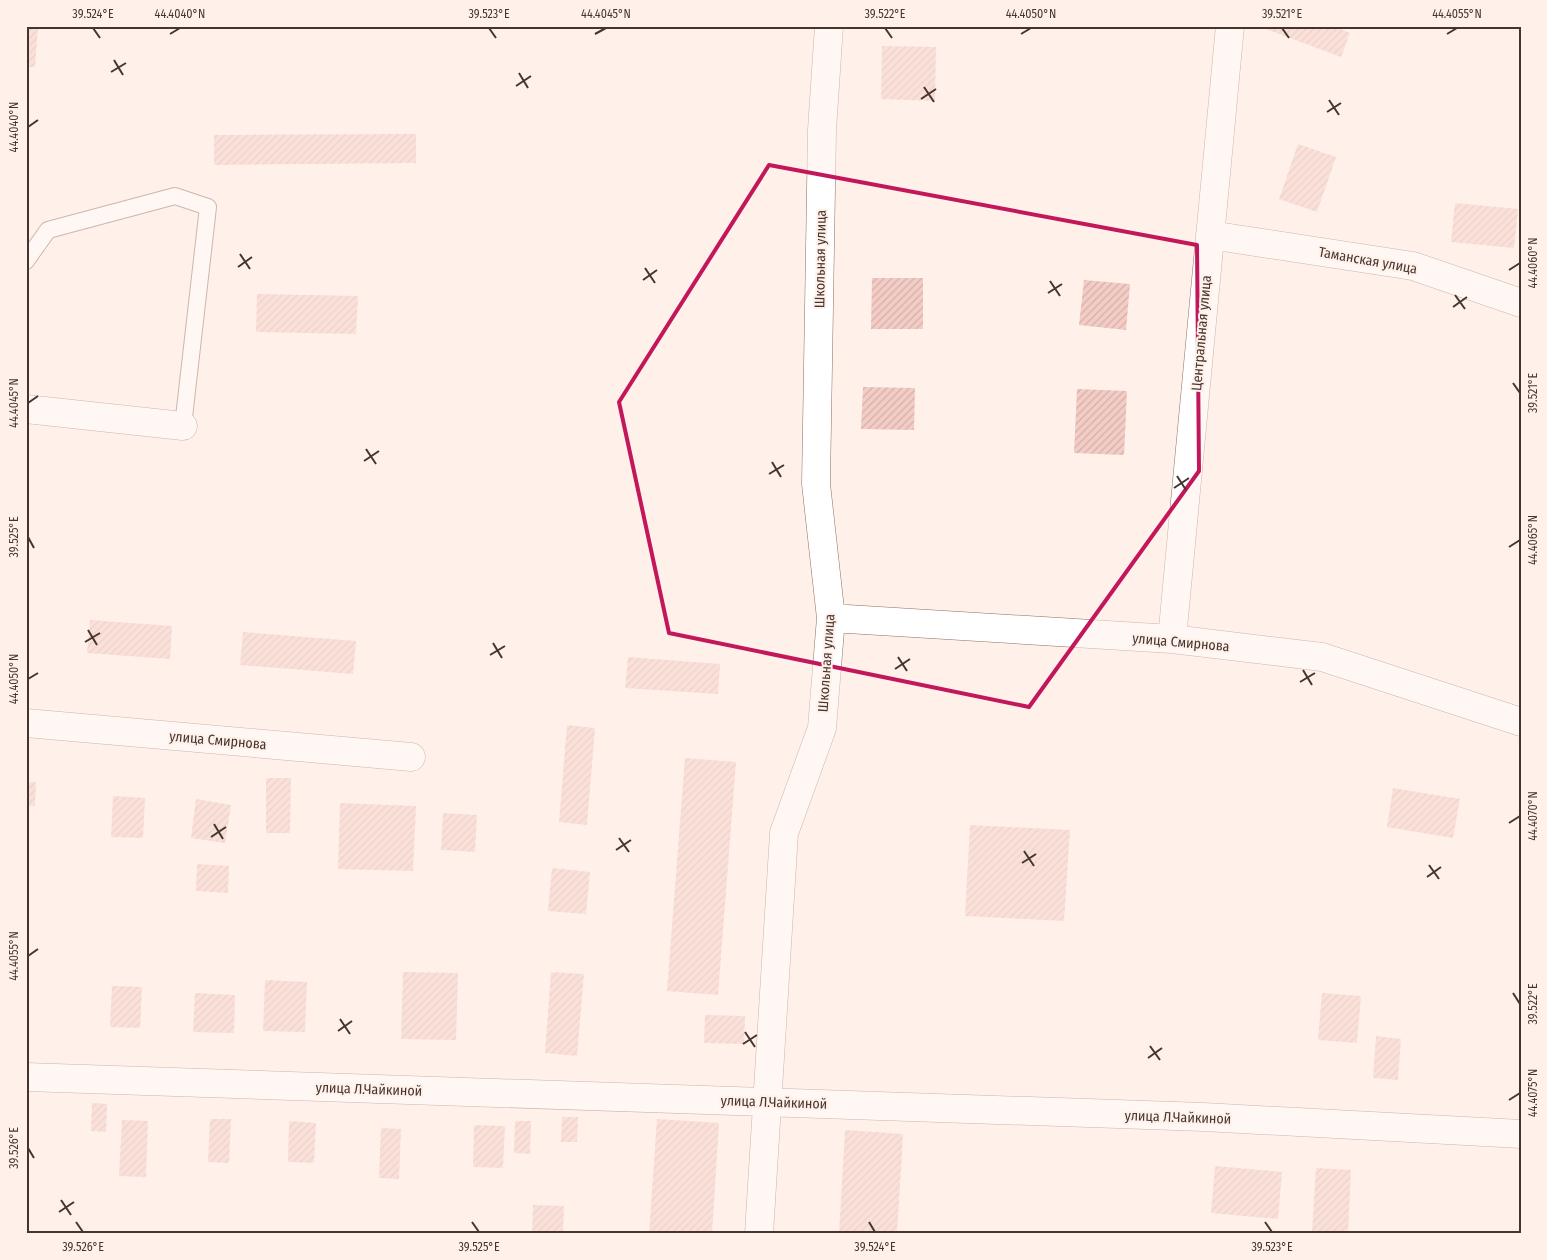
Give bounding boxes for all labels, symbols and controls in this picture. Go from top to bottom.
text: 39.524°E [72,7,114,21]
text: 44.4040°N [155,7,205,21]
text: 39.523°E [468,7,510,21]
text: 44.4045°N [581,7,631,21]
text: 39.522°E [864,7,906,21]
text: 44.4050°N [1006,7,1056,21]
text: 39.521°E [1262,7,1302,21]
text: 44.4055°N [1432,7,1482,21]
text: 44.4040°N [7,102,21,152]
street label: Школьная улица [811,209,830,308]
text: 44.4060°N [1526,238,1540,288]
street label: Таманская улица [1317,243,1419,278]
street label: Центральная улица [1188,274,1215,392]
text: 39.521°E [1526,373,1540,413]
text: 44.4045°N [7,378,21,428]
text: 44.4065°N [1526,515,1540,565]
text: 39.525°E [7,516,21,558]
street label: Школьная улица [815,613,838,713]
street label: улица Смирнова [1132,630,1230,655]
text: 44.4050°N [7,654,21,704]
street label: улица Смирнова [169,728,267,753]
text: 44.4070°N [1526,791,1540,841]
text: 44.4055°N [7,931,21,981]
text: 39.522°E [1526,983,1540,1025]
text: 44.4075°N [1526,1069,1540,1117]
street label: улица Л.Чайкиной [315,1079,423,1100]
street label: улица Л.Чайкиной [720,1092,828,1113]
street label: улица Л.Чайкиной [1124,1107,1232,1128]
text: 39.526°E [7,1127,21,1169]
text: 39.526°E [62,1240,104,1254]
text: 39.525°E [458,1240,500,1254]
text: 39.524°E [854,1240,896,1254]
text: 39.523°E [1251,1240,1293,1254]

